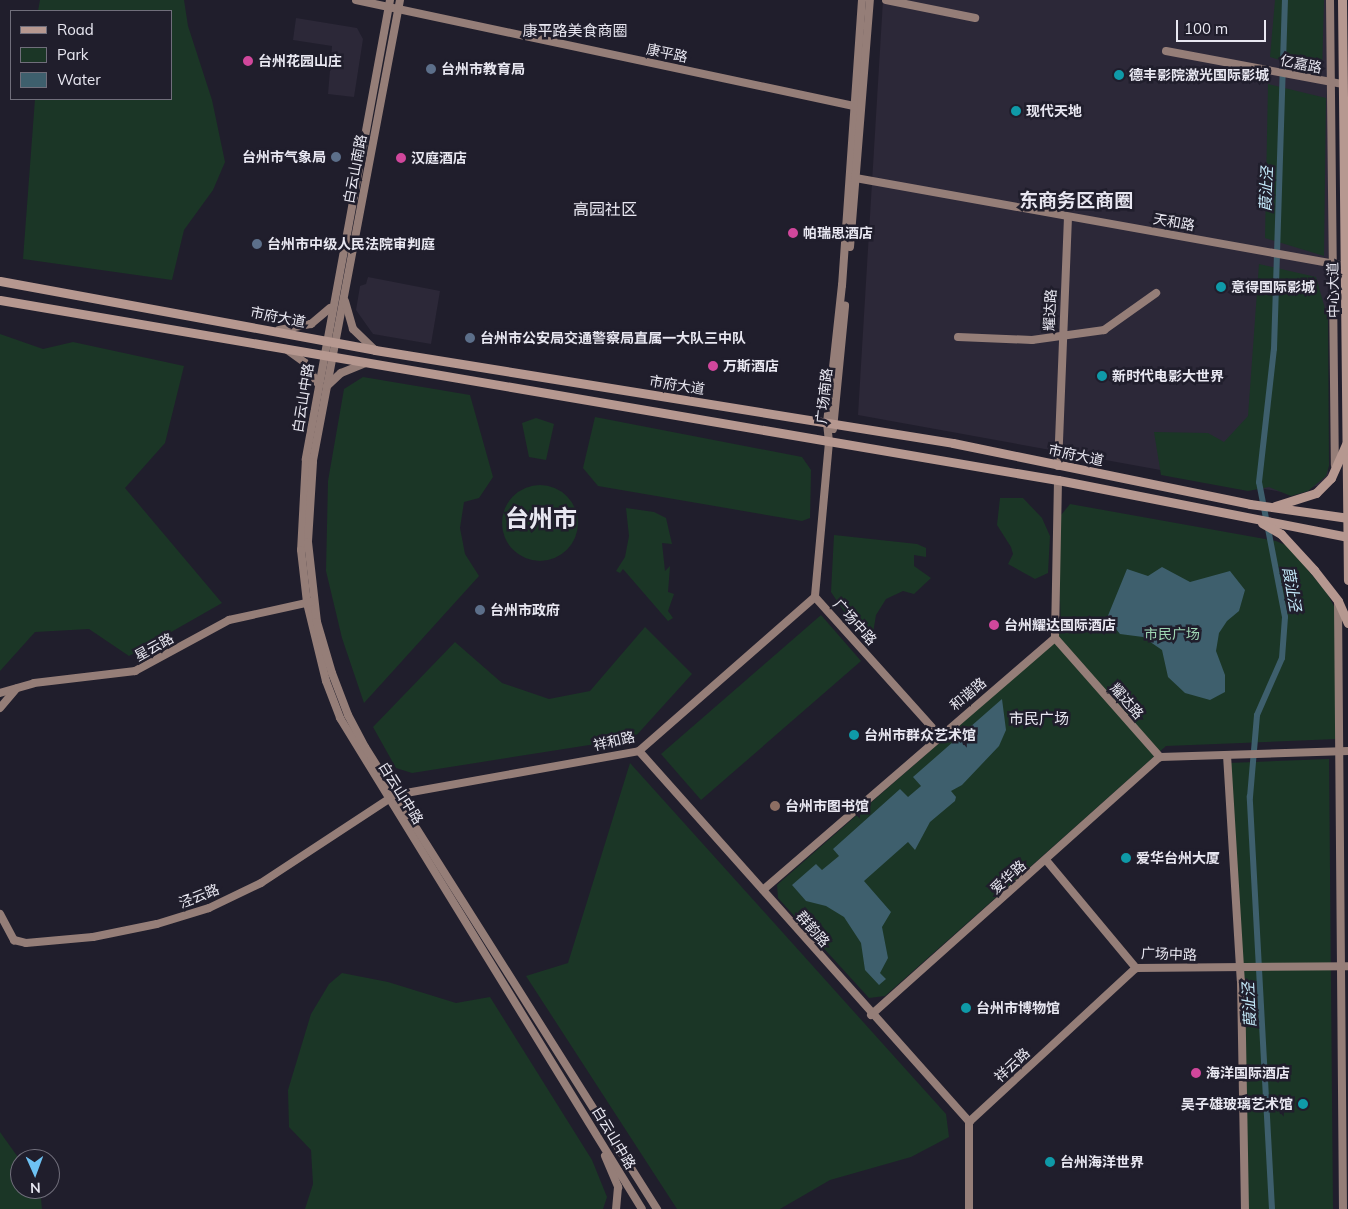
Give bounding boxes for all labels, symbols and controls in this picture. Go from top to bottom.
legend [10,10,172,100]
scale bar [1178,10,1268,42]
text: 100 m [1184,19,1228,38]
text: Road [57,20,94,39]
district label: 康平路美食商圈 [523,22,627,40]
street label: 康平路 [645,40,689,66]
text: Park [57,45,89,64]
street label: 亿嘉路 [1279,52,1323,76]
place label: 台州花园山庄 [258,53,342,69]
marker: 台州花园山庄 [242,55,254,67]
place label: 台州市教育局 [441,61,525,77]
marker: 台州市教育局 [425,63,437,75]
place label: 德丰影院激光国际影城 [1129,67,1269,83]
marker: 德丰影院激光国际影城 [1113,69,1125,81]
text: Water [57,70,101,89]
place label: 现代天地 [1026,103,1082,119]
marker: 现代天地 [1010,105,1022,117]
street label: 白云山南路 [340,133,370,205]
place label: 台州市气象局 [242,149,326,165]
place label: 汉庭酒店 [411,150,467,166]
marker: 台州市气象局 [330,151,342,163]
marker: 汉庭酒店 [395,152,407,164]
water label: 葭沚泾 [1256,166,1276,212]
district label: 东商务区商圈 [1019,190,1133,212]
district label: 高园社区 [573,199,637,219]
street label: 天和路 [1152,210,1196,234]
place label: 帕瑞思酒店 [803,225,873,241]
marker: 帕瑞思酒店 [787,227,799,239]
place label: 台州市中级人民法院审判庭 [267,236,435,252]
marker: 台州市中级人民法院审判庭 [251,238,263,250]
street label: 中心大道 [1324,262,1342,318]
place label: 意得国际影城 [1231,279,1315,295]
marker: 意得国际影城 [1215,281,1227,293]
street label: 耀达路 [1041,289,1059,331]
street label: 市府大道 [249,303,307,331]
place label: 台州市公安局交通警察局直属一大队三中队 [480,330,746,346]
marker: 台州市公安局交通警察局直属一大队三中队 [464,332,476,344]
place label: 万斯酒店 [723,358,779,374]
marker: 万斯酒店 [707,360,719,372]
street label: 白云山中路 [289,362,317,434]
street label: 广场南路 [813,367,835,425]
place label: 新时代电影大世界 [1112,368,1224,384]
marker: 新时代电影大世界 [1096,370,1108,382]
street label: 市府大道 [648,372,706,398]
street label: 市府大道 [1047,441,1105,469]
district label: 台州市 [505,505,577,533]
water label: 葭沚泾 [1279,565,1305,613]
street label: 广场中路 [830,596,880,648]
place label: 台州市政府 [490,602,560,618]
marker: 台州市政府 [474,604,486,616]
place label: 台州耀达国际酒店 [1004,617,1116,633]
marker: 台州耀达国际酒店 [988,619,1000,631]
park label: 市民广场 [1144,626,1200,642]
street label: 星云路 [132,629,176,665]
street label: 和谐路 [947,674,989,714]
street label: 耀达路 [1107,680,1147,722]
district label: 市民广场 [1009,710,1069,728]
place label: 台州市群众艺术馆 [864,727,976,743]
street label: 祥和路 [592,728,636,754]
marker: 台州市群众艺术馆 [848,729,860,741]
street label: 白云山中路 [375,759,427,827]
place label: 台州市图书馆 [785,798,869,814]
marker: 台州市图书馆 [769,800,781,812]
place label: 爱华台州大厦 [1136,850,1220,866]
marker: 爱华台州大厦 [1120,852,1132,864]
street label: 爱华路 [987,857,1029,897]
street label: 泾云路 [176,881,222,911]
street label: 群韵路 [793,908,833,950]
street label: 广场中路 [1141,945,1197,963]
water label: 葭沚泾 [1239,982,1259,1028]
place label: 台州市博物馆 [976,1000,1060,1016]
marker: 台州市博物馆 [960,1002,972,1014]
street label: 祥云路 [991,1045,1033,1085]
place label: 海洋国际酒店 [1206,1065,1290,1081]
marker: 海洋国际酒店 [1190,1067,1202,1079]
place label: 吴子雄玻璃艺术馆 [1181,1096,1293,1112]
marker: 吴子雄玻璃艺术馆 [1297,1098,1309,1110]
street label: 白云山中路 [589,1104,639,1172]
north arrow [10,1149,60,1199]
place label: 台州海洋世界 [1060,1154,1144,1170]
marker: 台州海洋世界 [1044,1156,1056,1168]
text: N [30,1179,41,1197]

